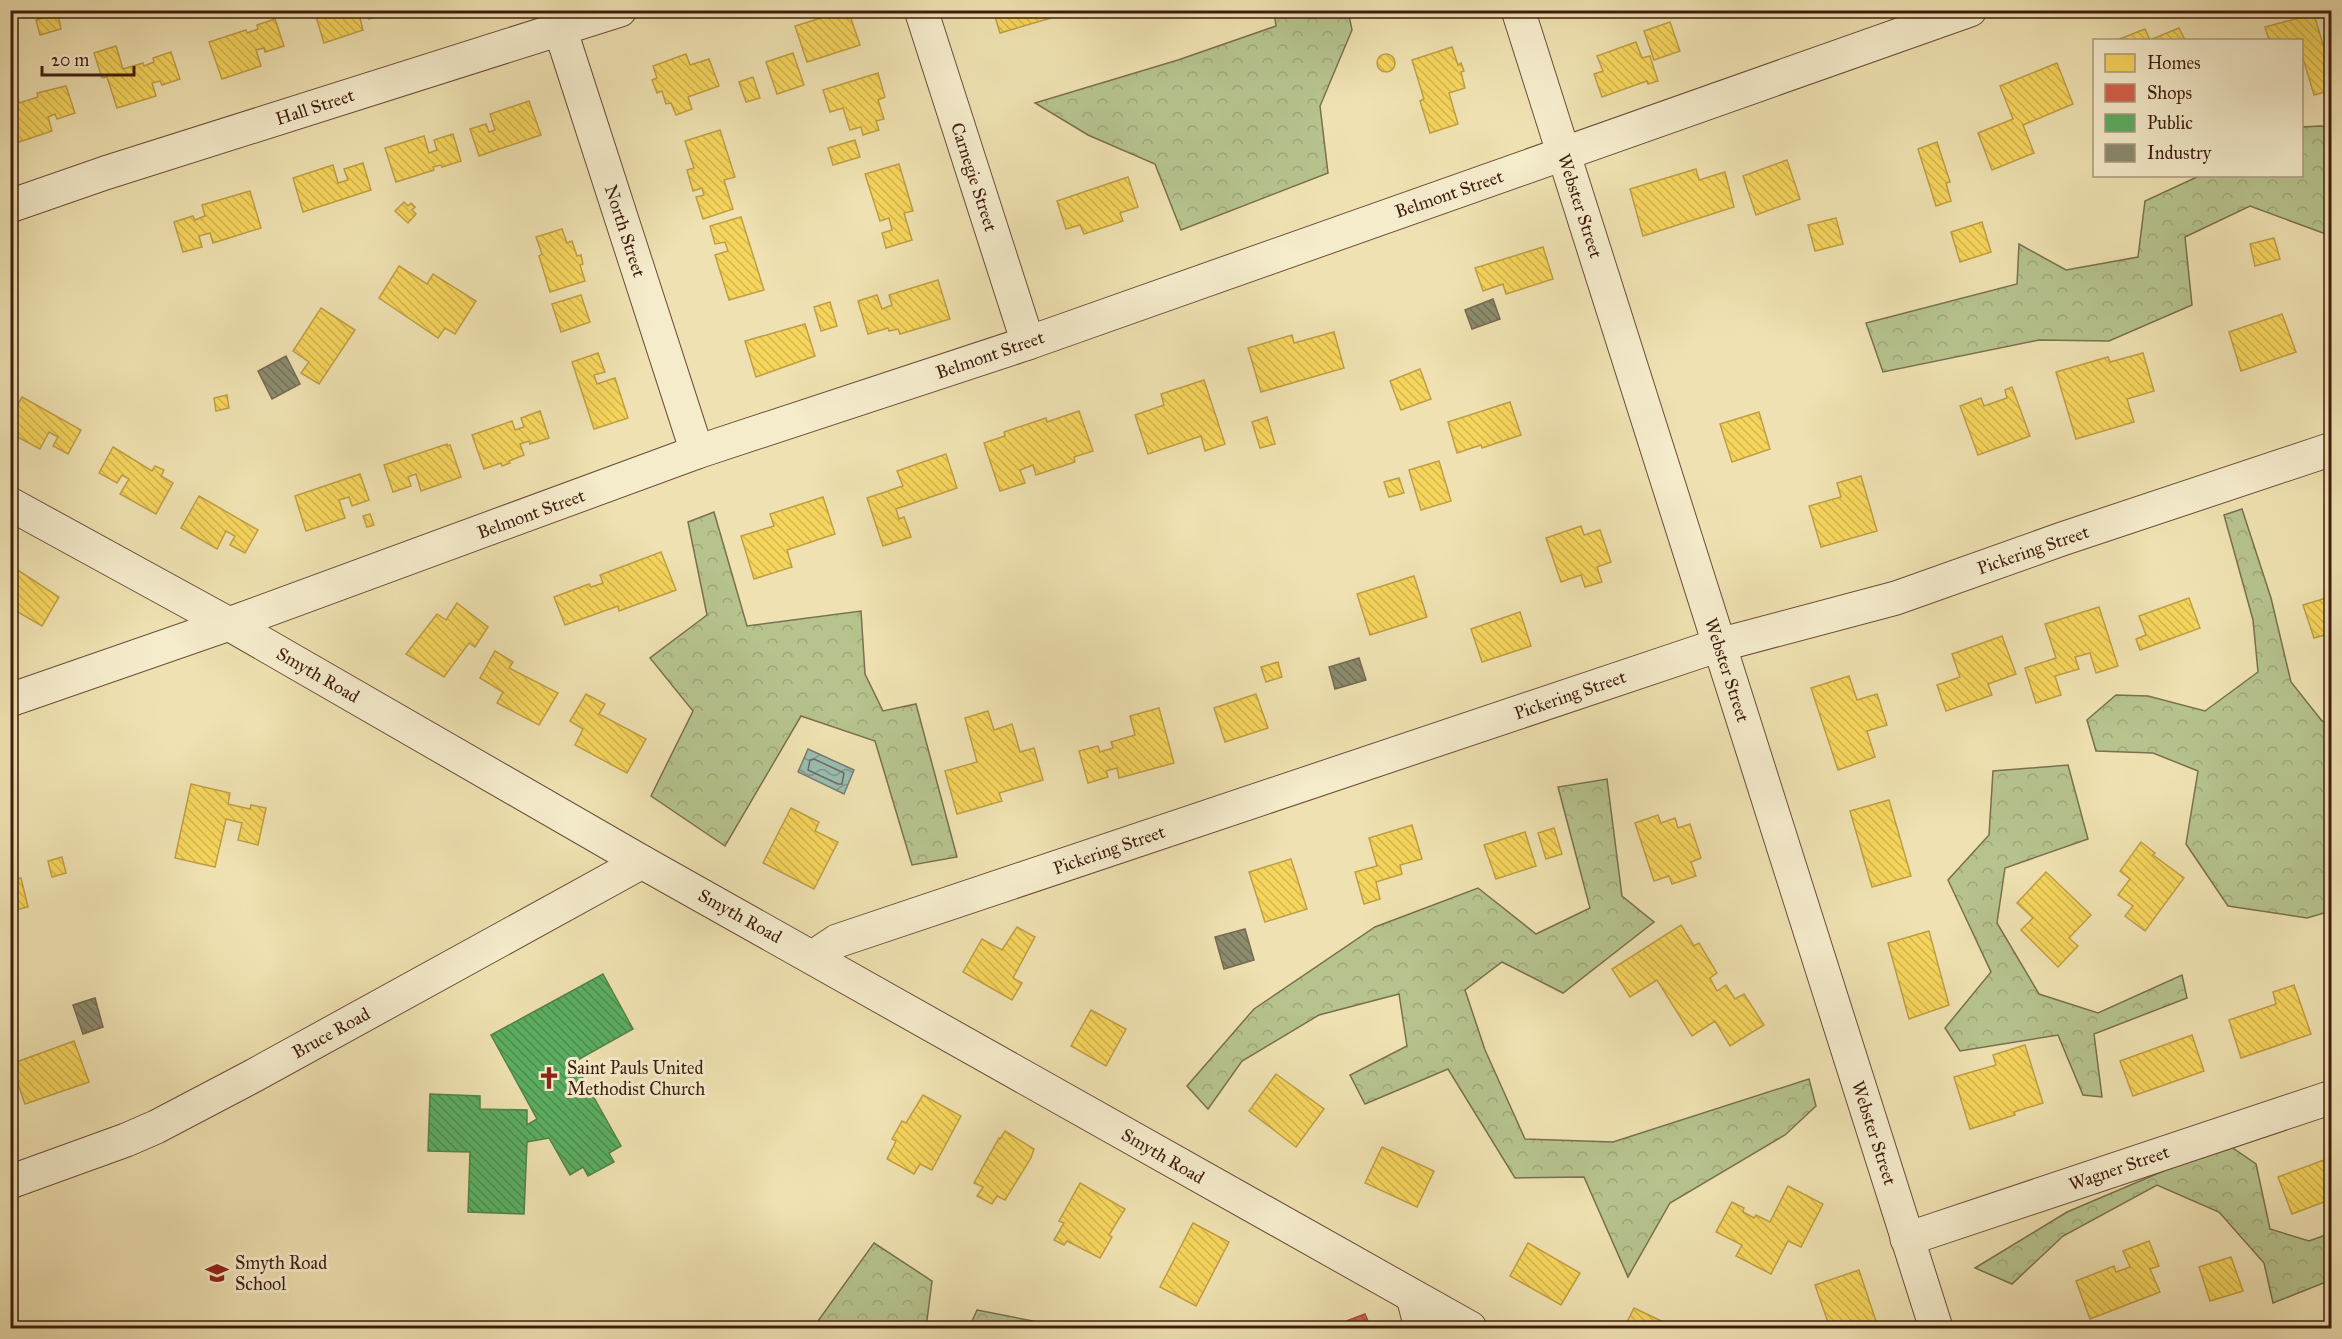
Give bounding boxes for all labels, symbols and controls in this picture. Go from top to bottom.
scale bar [42,39,134,77]
legend [2093,39,2303,177]
text: 20 m [51,49,89,71]
text: Homes [2147,52,2201,74]
text: Shops [2147,82,2192,104]
street label: Hall Street [273,84,358,130]
text: Public [2147,112,2193,134]
street label: Carnegie Street [945,120,1002,235]
text: Industry [2147,142,2212,164]
street label: Webster Street [1553,151,1607,262]
street label: Belmont Street [1392,165,1507,223]
street label: North Street [600,182,650,281]
street label: Belmont Street [933,326,1048,384]
street label: Belmont Street [474,484,589,544]
street label: Pickering Street [1974,520,2093,580]
street label: Webster Street [1700,615,1754,726]
street label: Smyth Road [273,642,363,708]
street label: Pickering Street [1511,665,1630,725]
street label: Pickering Street [1050,820,1169,880]
street label: Smyth Road [694,884,786,948]
street label: Bruce Road [288,1003,374,1063]
place label: Saint Pauls United Methodist Church [567,1057,705,1100]
church icon: Saint Pauls United Methodist Church [536,1065,562,1091]
street label: Webster Street [1847,1078,1901,1189]
street label: Smyth Road [1118,1123,1208,1189]
street label: Wagner Street [2066,1140,2173,1196]
place label: Smyth Road School [235,1252,327,1295]
school or university icon: Smyth Road School [204,1260,230,1286]

